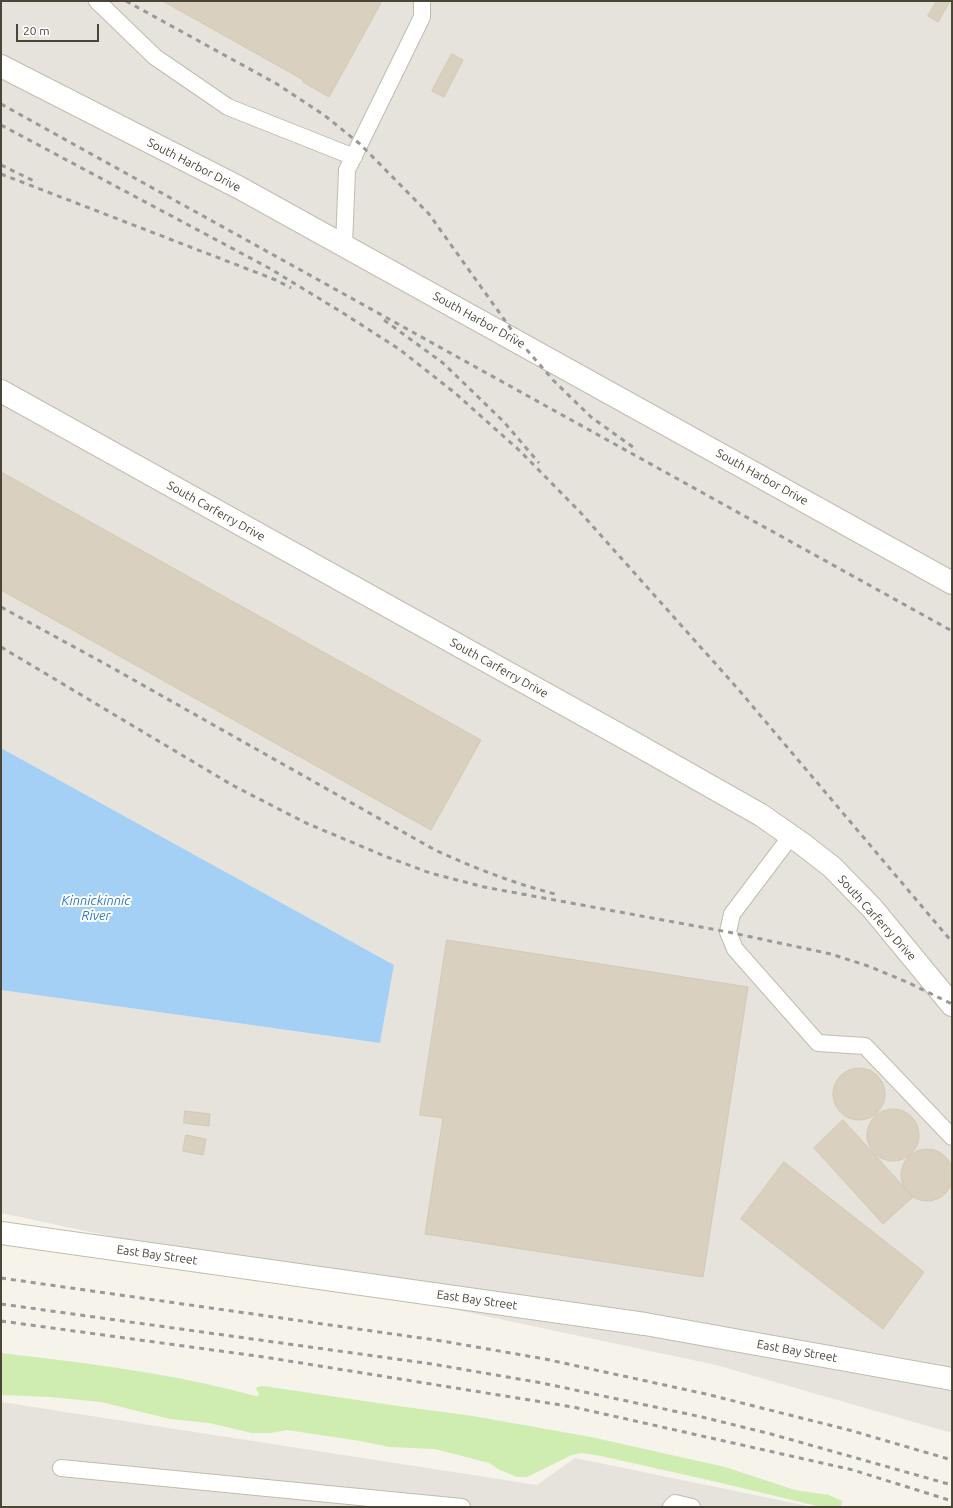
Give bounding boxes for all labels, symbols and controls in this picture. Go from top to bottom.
scale bar [18,16,101,42]
text: 20 m [23,24,50,37]
street label: South Harbor Drive [145,135,243,195]
street label: South Harbor Drive [430,289,528,351]
street label: South Harbor Drive [713,446,811,508]
street label: South Carferry Drive [164,478,268,544]
street label: South Carferry Drive [447,635,551,701]
street label: South Carferry Drive [835,872,919,964]
water label: Kinnickinnic River [62,893,130,924]
street label: East Bay Street [116,1242,198,1268]
street label: East Bay Street [436,1287,518,1313]
street label: East Bay Street [756,1337,838,1365]

